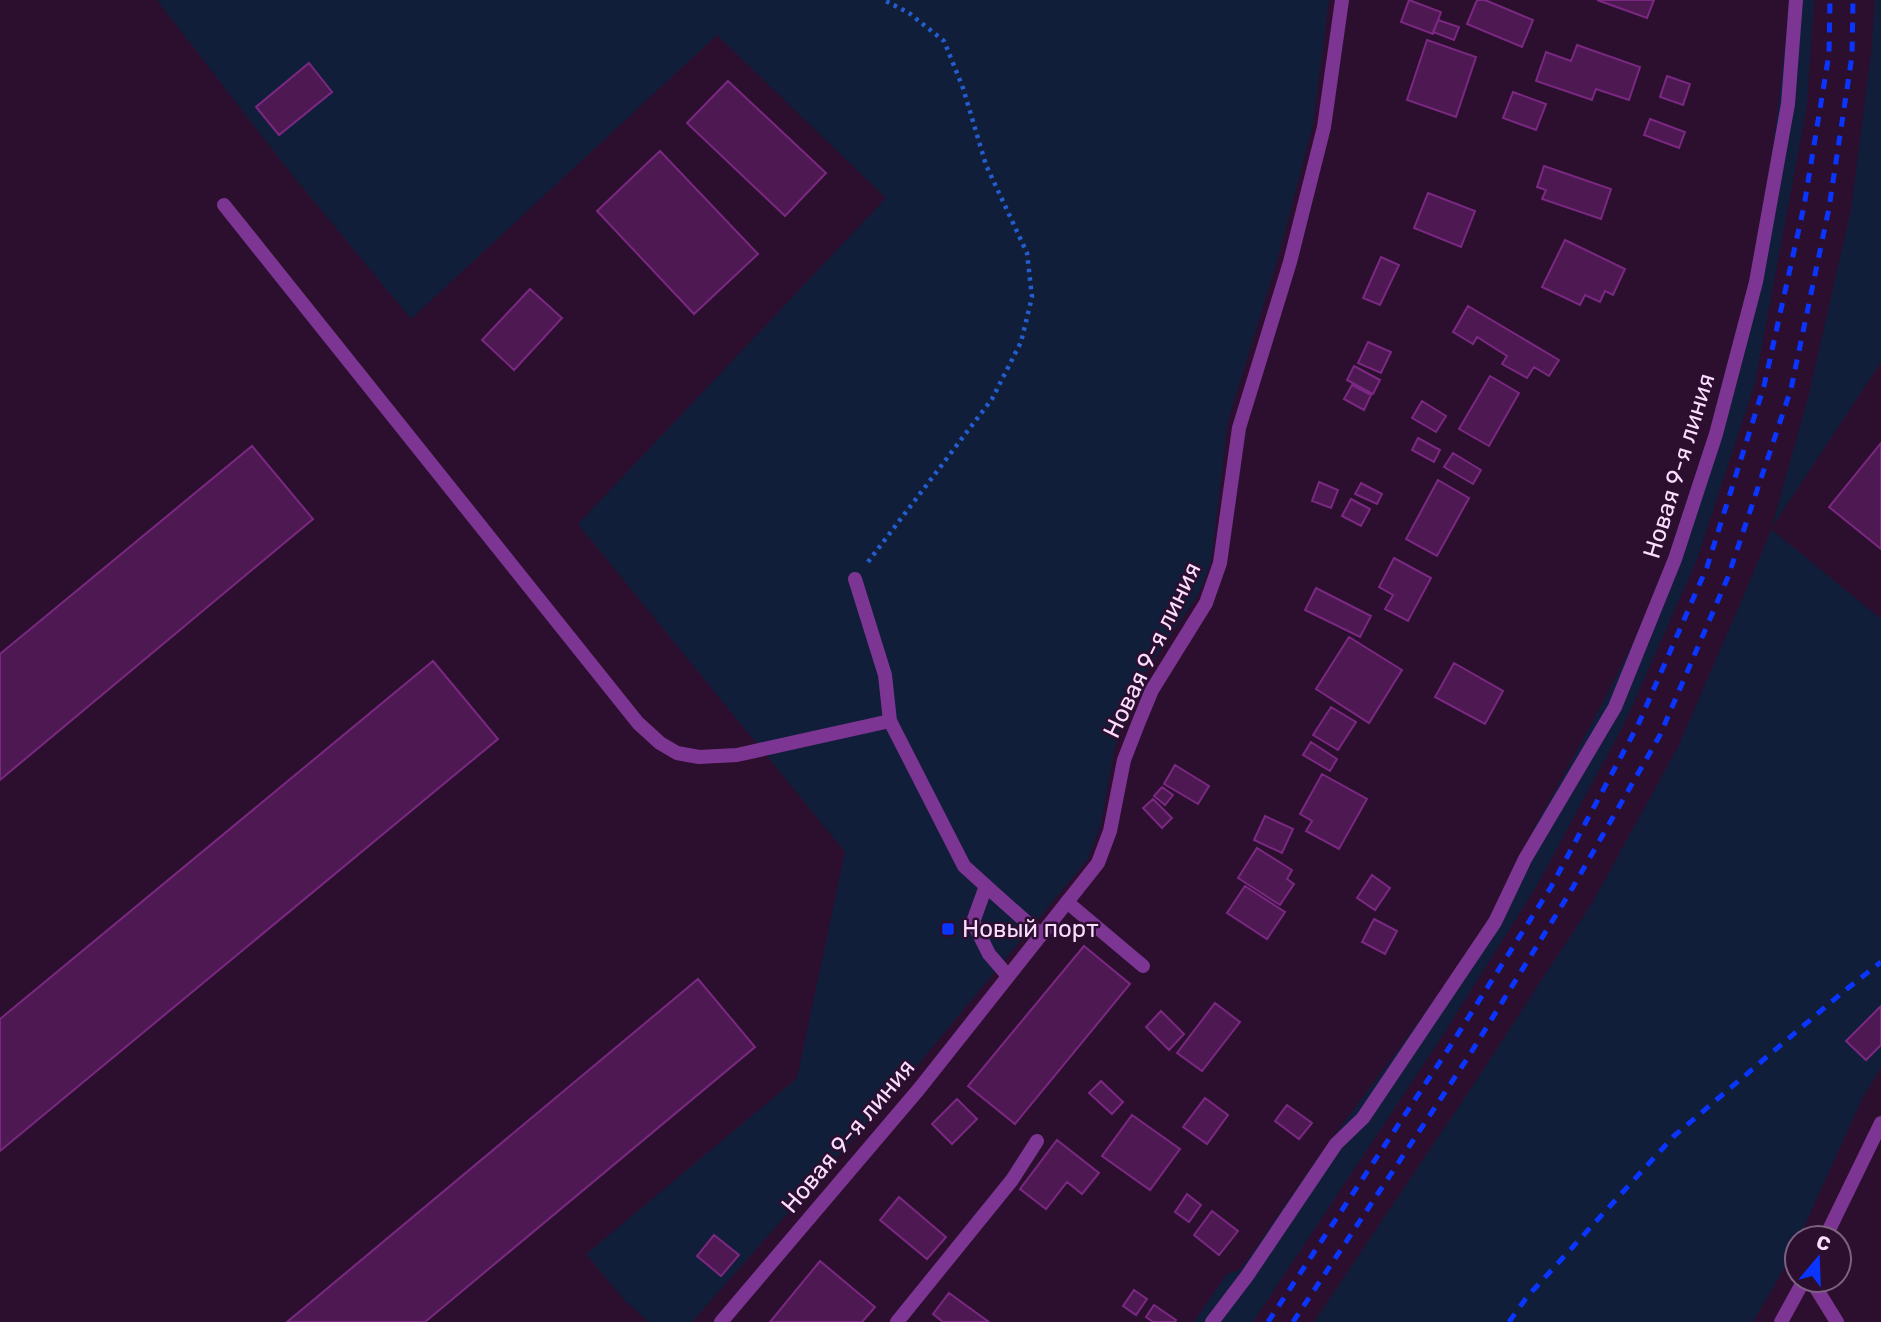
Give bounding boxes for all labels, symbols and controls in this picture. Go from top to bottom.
street label: Новая 9-я линия [1638,370,1720,562]
street label: Новая 9-я линия [1097,558,1207,742]
place label: Новый порт [962,915,1098,943]
marker: Новый порт [940,921,956,937]
street label: Новая 9-я линия [776,1054,920,1218]
north arrow [1783,1224,1853,1294]
text: С [1813,1230,1833,1256]

